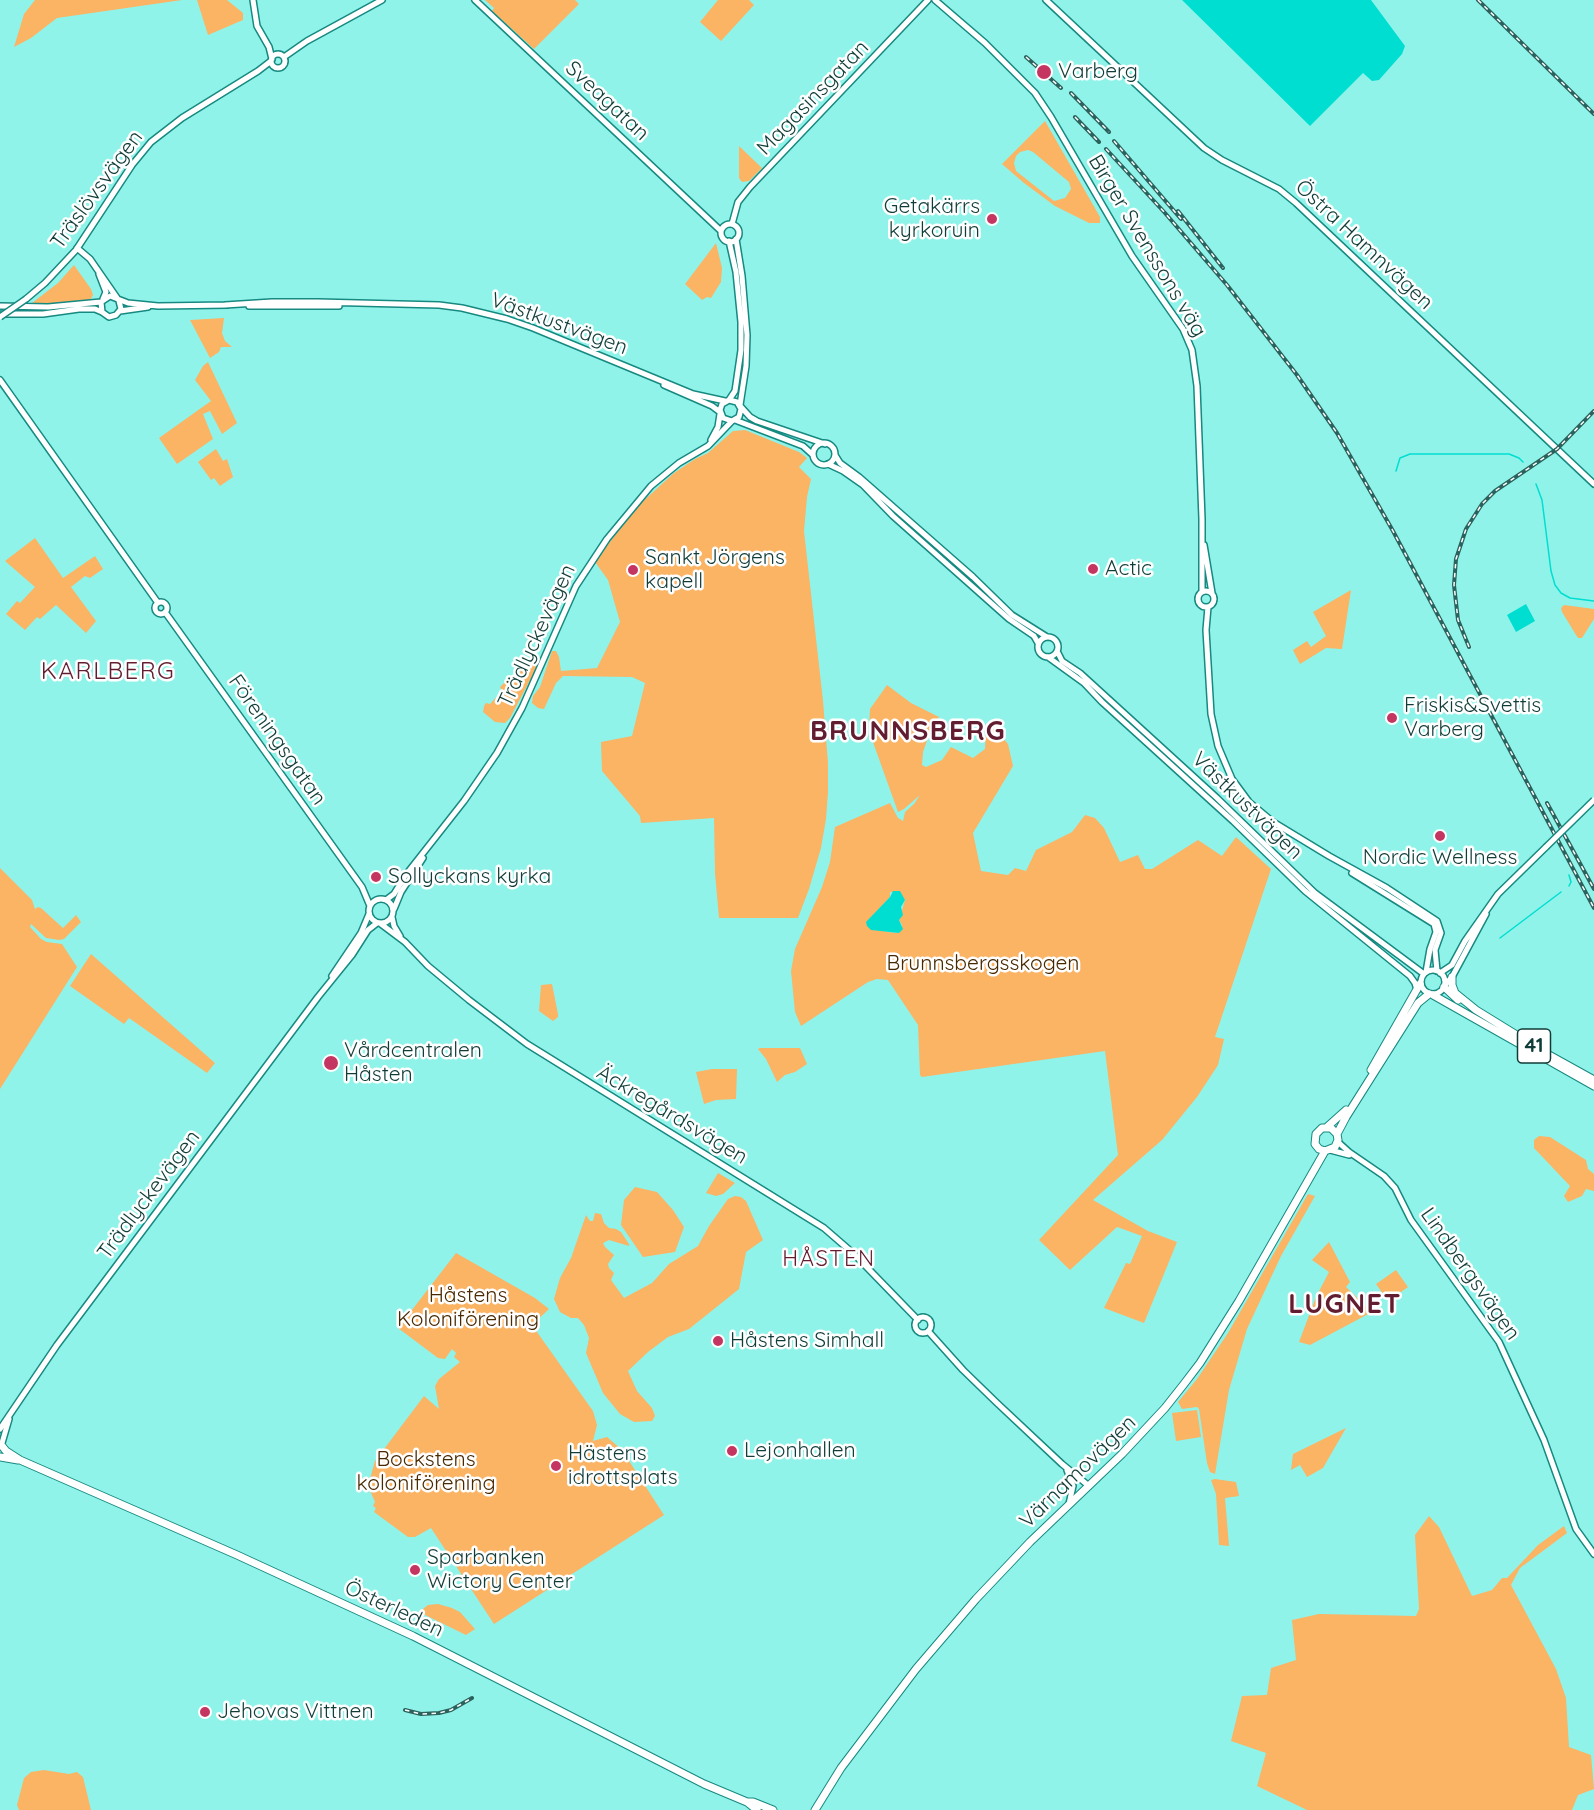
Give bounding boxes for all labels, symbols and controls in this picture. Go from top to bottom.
street label: Magasinsgatan [752,35,874,161]
street label: Sveagatan [560,56,654,146]
place label: Varberg [1058,59,1138,85]
marker: Varberg [1035,63,1053,81]
street label: Träslövsvägen [45,126,149,254]
street label: Birger Svenssons väg [1083,150,1211,342]
street label: Östra Hamnvägen [1290,175,1438,315]
place label: Getakärrs kyrkoruin [884,194,980,244]
marker: Getakärrs kyrkoruin [985,212,999,226]
street label: Västkustvägen [487,288,631,360]
place label: Sankt Jörgens kapell [645,545,785,595]
place label: Actic [1105,556,1152,582]
street label: Trädlyckevägen [493,560,581,712]
marker: Actic [1086,562,1100,576]
marker: Sankt Jörgens kapell [626,563,640,577]
district label: KARLBERG [41,658,175,686]
street label: Föreningsgatan [223,670,331,810]
place label: Friskis&Svettis Varberg [1404,693,1541,743]
marker: Friskis&Svettis Varberg [1385,711,1399,725]
district label: BRUNNSBERG [810,716,1006,748]
street label: Västkustvägen [1186,747,1308,865]
marker: Nordic Wellness [1433,829,1447,843]
place label: Nordic Wellness [1363,845,1517,871]
place label: Sollyckans kyrka [388,864,551,890]
marker: Sollyckans kyrka [369,870,383,884]
park label: Brunnsbergsskogen [887,951,1079,977]
road number: 41 [1518,1029,1550,1063]
place label: Vårdcentralen Håsten [344,1038,482,1088]
marker: Vårdcentralen Håsten [322,1054,340,1072]
street label: Äckregårdsvägen [592,1060,752,1170]
street label: Trädlyckevägen [92,1126,206,1264]
street label: Lindbergsvägen [1415,1203,1525,1345]
district label: HÅSTEN [782,1246,876,1272]
park label: Håstens Koloniförening [397,1283,539,1333]
district label: LUGNET [1288,1289,1402,1321]
place label: Håstens Simhall [730,1328,884,1354]
marker: Håstens Simhall [711,1334,725,1348]
street label: Värnamovägen [1015,1410,1141,1534]
place label: Lejonhallen [744,1438,856,1464]
place label: Hästens idrottsplats [568,1441,678,1491]
marker: Lejonhallen [725,1444,739,1458]
park label: Bockstens koloniförening [357,1447,495,1497]
marker: Hästens idrottsplats [549,1459,563,1473]
place label: Sparbanken Wictory Center [427,1545,573,1595]
marker: Sparbanken Wictory Center [408,1563,422,1577]
street label: Österleden [341,1575,447,1643]
place label: Jehovas Vittnen [217,1699,374,1725]
marker: Jehovas Vittnen [198,1705,212,1719]

